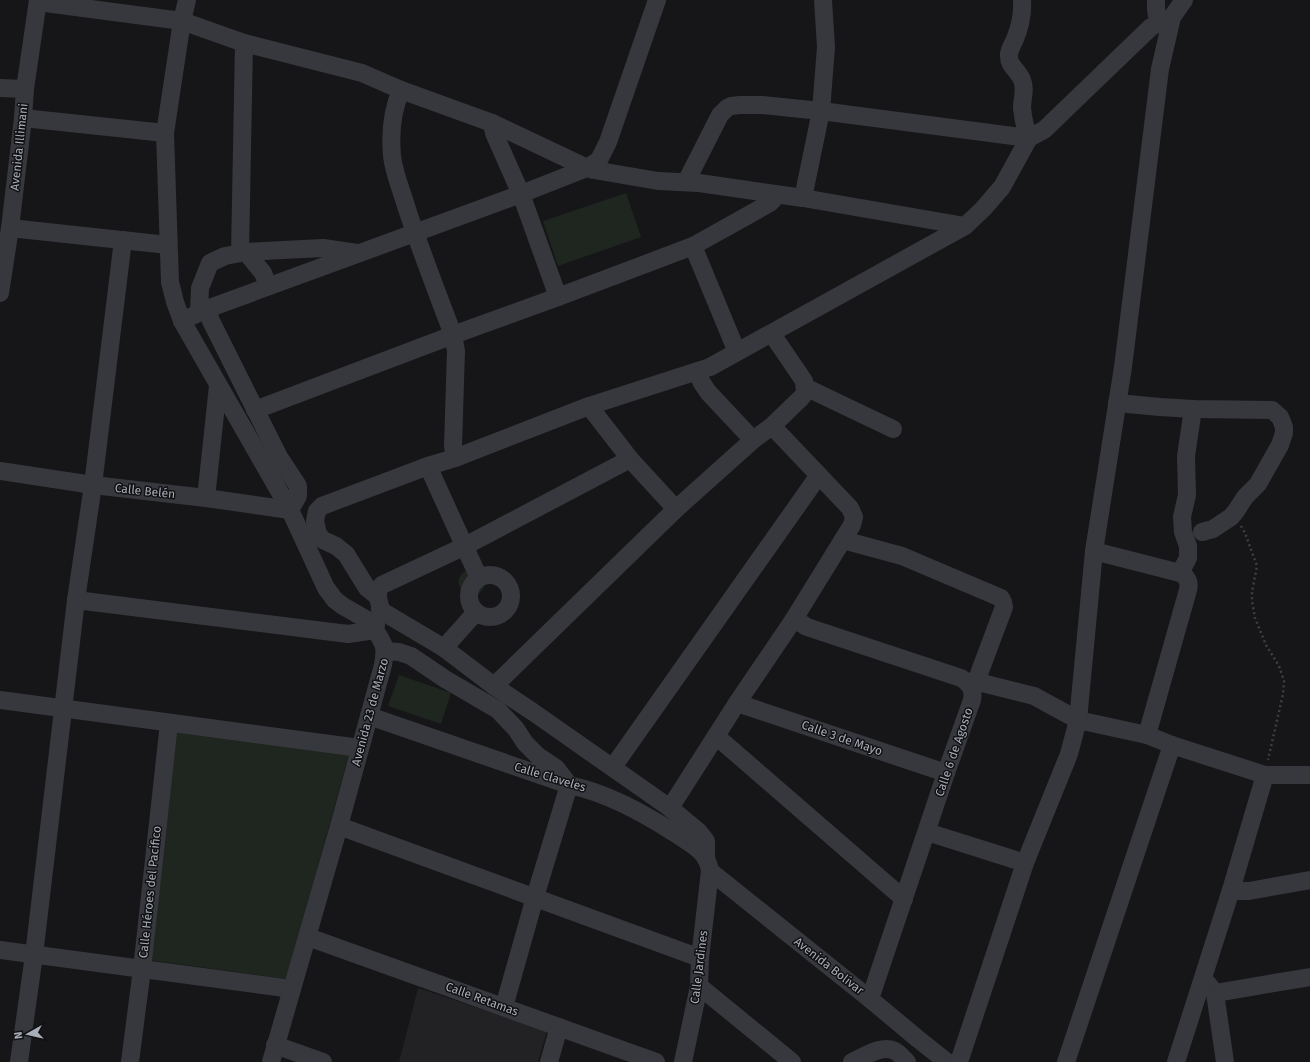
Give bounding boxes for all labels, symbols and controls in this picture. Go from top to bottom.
street label: Avenida Illimani [7,103,31,191]
street label: Calle Belén [114,481,176,501]
street label: Avenida 23 de Marzo [349,657,391,767]
street label: Calle 6 de Agosto [932,706,976,798]
street label: Calle 3 de Mayo [800,718,884,758]
street label: Calle Claveles [513,759,588,795]
street label: Calle Héroes del Pacifico [136,825,164,959]
street label: Calle Jardines [688,929,710,1005]
street label: Avenida Bolívar [791,934,867,998]
street label: Calle Retamas [444,979,521,1019]
north arrow [8,1014,48,1054]
text: N [12,1031,26,1040]

